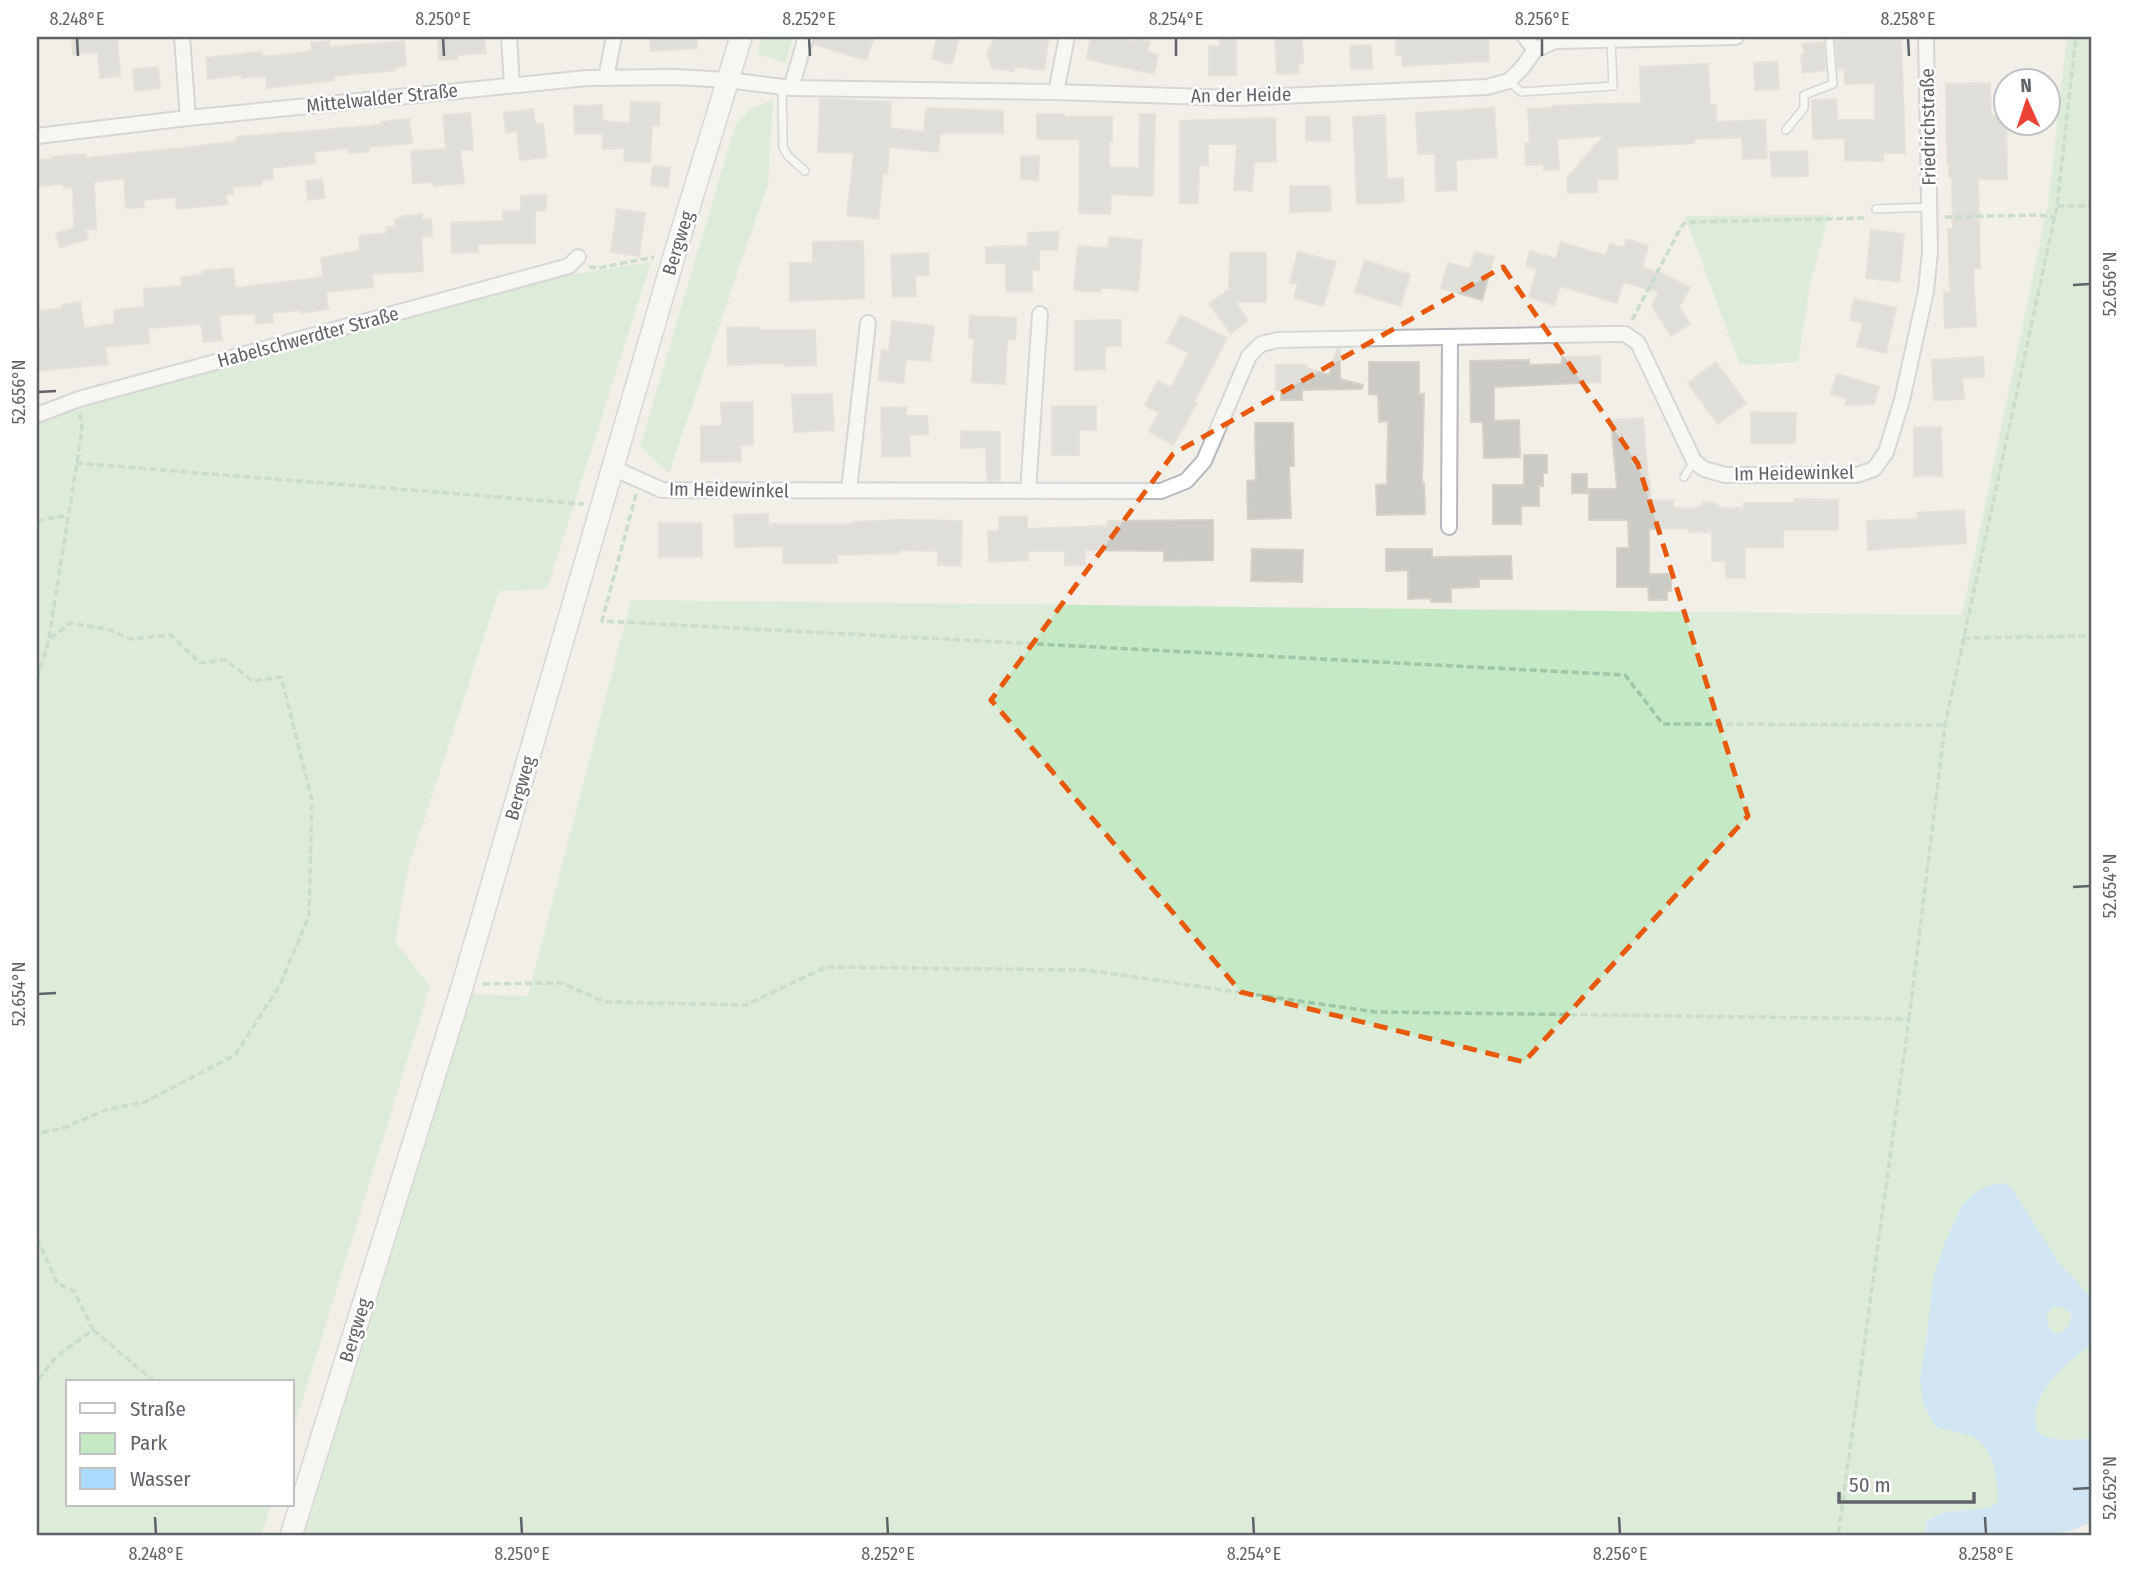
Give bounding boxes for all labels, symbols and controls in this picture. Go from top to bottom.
text: 8.248°E [50,8,105,30]
text: 8.250°E [415,8,471,30]
text: 8.252°E [782,8,836,30]
text: 8.254°E [1149,8,1203,30]
text: 8.256°E [1515,8,1569,30]
text: 8.258°E [1881,8,1935,30]
north arrow [1993,66,2062,136]
street label: Friedrichstraße [1915,68,1941,186]
text: N [2020,74,2032,97]
street label: Mittelwalder Straße [305,79,459,117]
street label: An der Heide [1191,83,1291,107]
street label: Bergweg [657,208,699,278]
text: 52.656°N [2099,252,2121,316]
street label: Habelschwerdter Straße [215,302,401,372]
text: 52.656°N [8,360,30,424]
street label: Im Heidewinkel [1734,460,1854,486]
street label: Im Heidewinkel [669,477,789,503]
street label: Bergweg [500,753,540,823]
text: 52.654°N [2099,854,2121,918]
text: 52.654°N [8,962,30,1026]
street label: Bergweg [334,1295,376,1365]
legend [66,1380,294,1506]
text: Straße [130,1396,186,1422]
text: Park [130,1430,168,1456]
text: 52.652°N [2099,1456,2121,1520]
scale bar [1839,1461,1973,1505]
text: Wasser [130,1466,191,1492]
text: 50 m [1849,1472,1891,1498]
text: 8.248°E [129,1543,184,1565]
text: 8.250°E [494,1543,550,1565]
text: 8.252°E [861,1543,915,1565]
text: 8.254°E [1227,1543,1281,1565]
text: 8.256°E [1593,1543,1647,1565]
text: 8.258°E [1959,1543,2013,1565]

